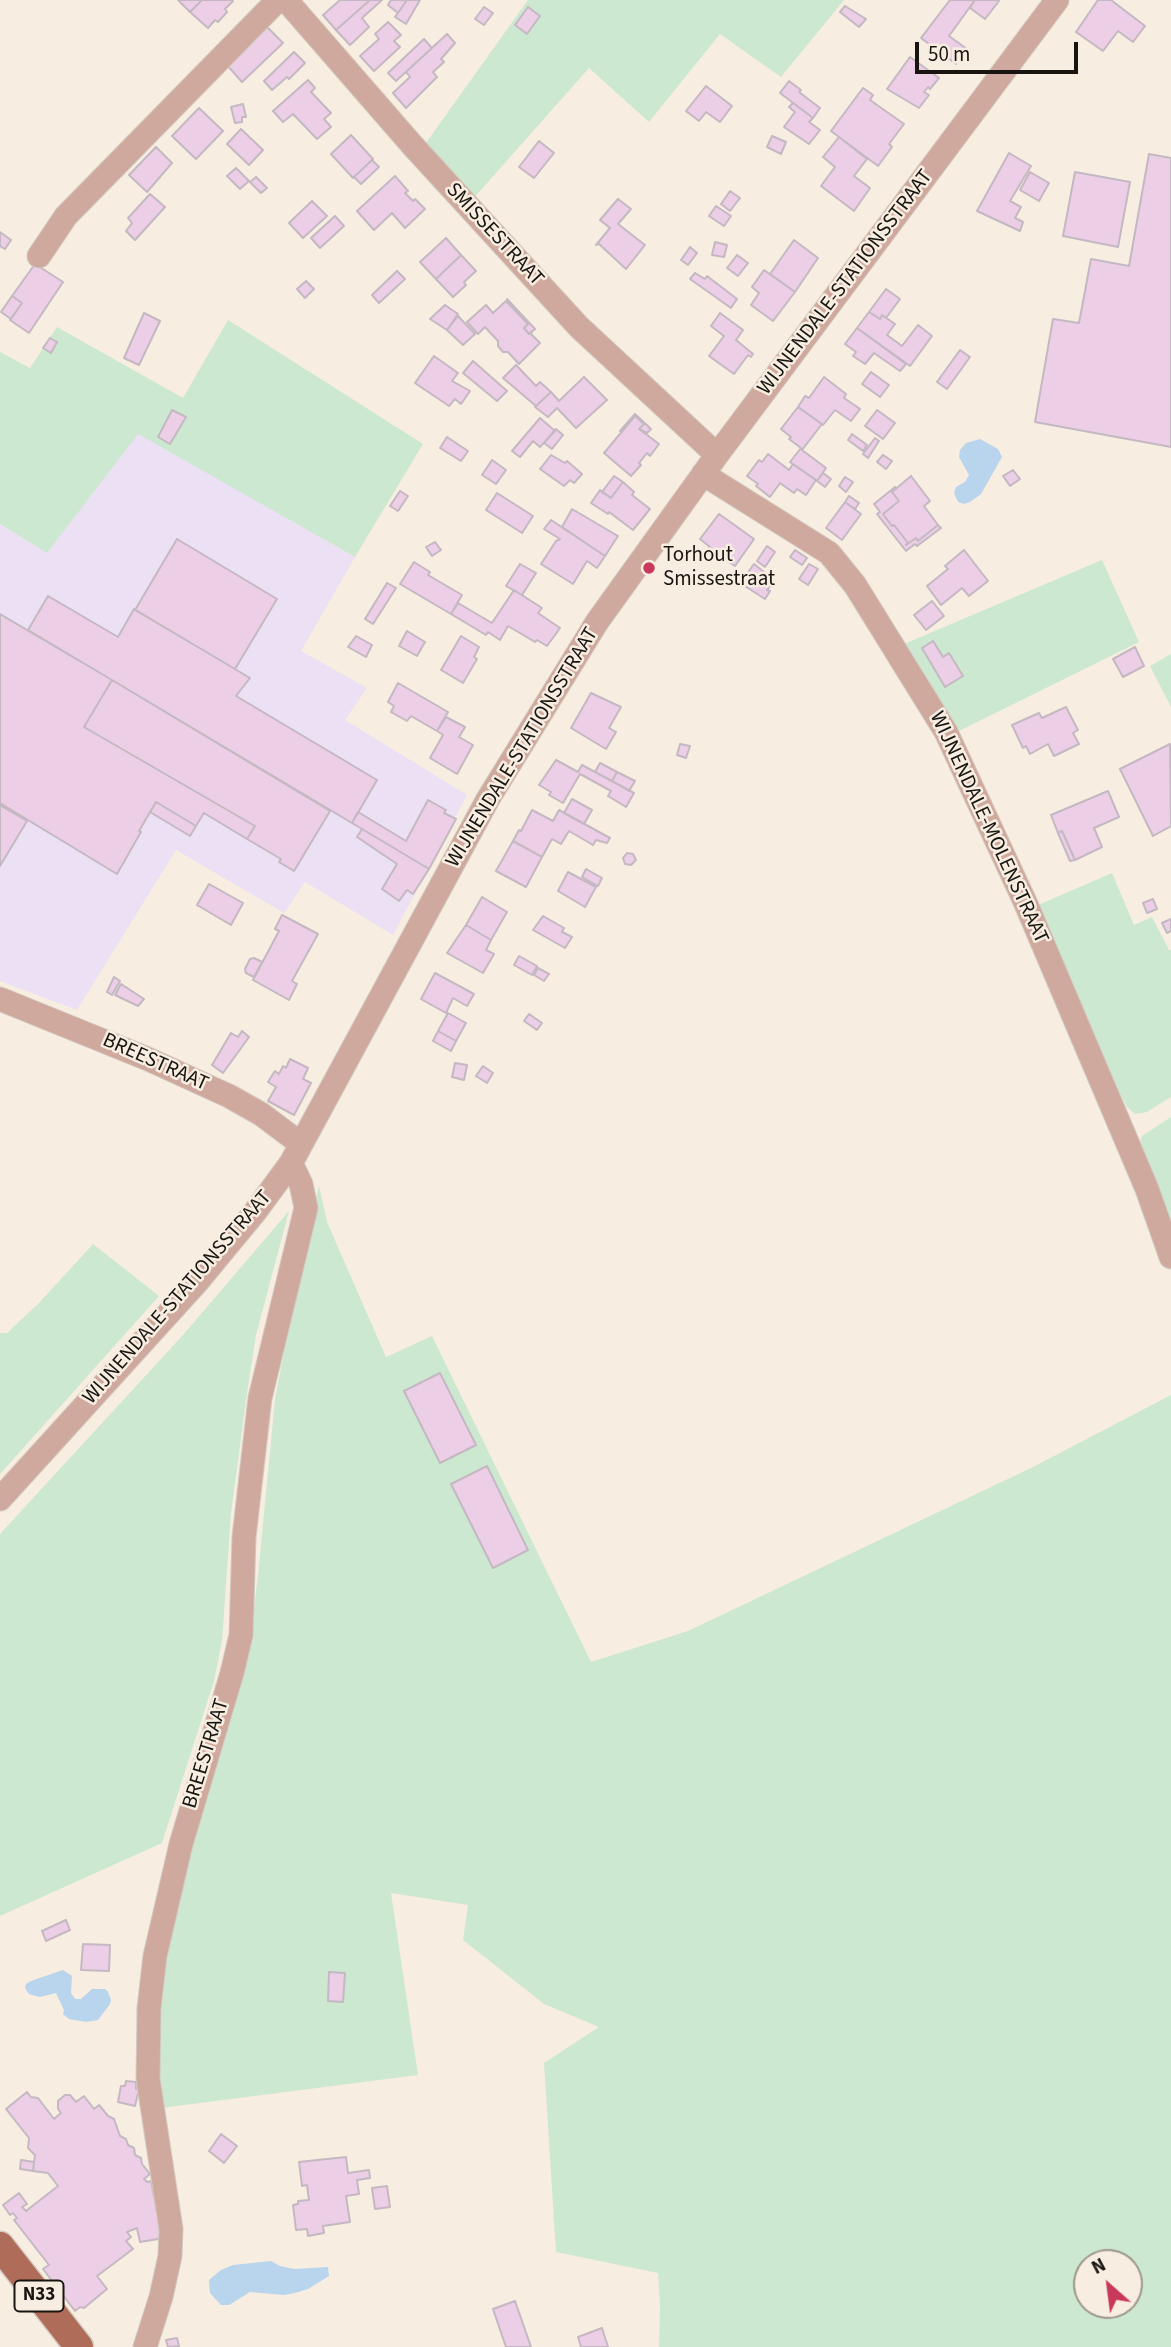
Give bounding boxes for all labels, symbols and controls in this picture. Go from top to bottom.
scale bar [919,28,1082,72]
text: 50 m [928,39,970,69]
street label: WIJNENDALE-STATIONSSTRAAT [753,165,939,401]
street label: SMISSESTRAAT [440,178,548,292]
place label: Torhout Smissestraat [663,543,775,593]
marker: Torhout Smissestraat [641,560,657,576]
street label: WIJNENDALE-STATIONSSTRAAT [441,624,605,872]
street label: WIJNENDALE-MOLENSTRAAT [923,708,1053,948]
street label: BREESTRAAT [98,1028,212,1098]
street label: WIJNENDALE-STATIONSSTRAAT [78,1186,278,1410]
street label: BREESTRAAT [178,1696,236,1812]
north arrow [1073,2249,1143,2319]
text: N [1087,2252,1111,2282]
road number: N33 [14,2280,64,2312]

